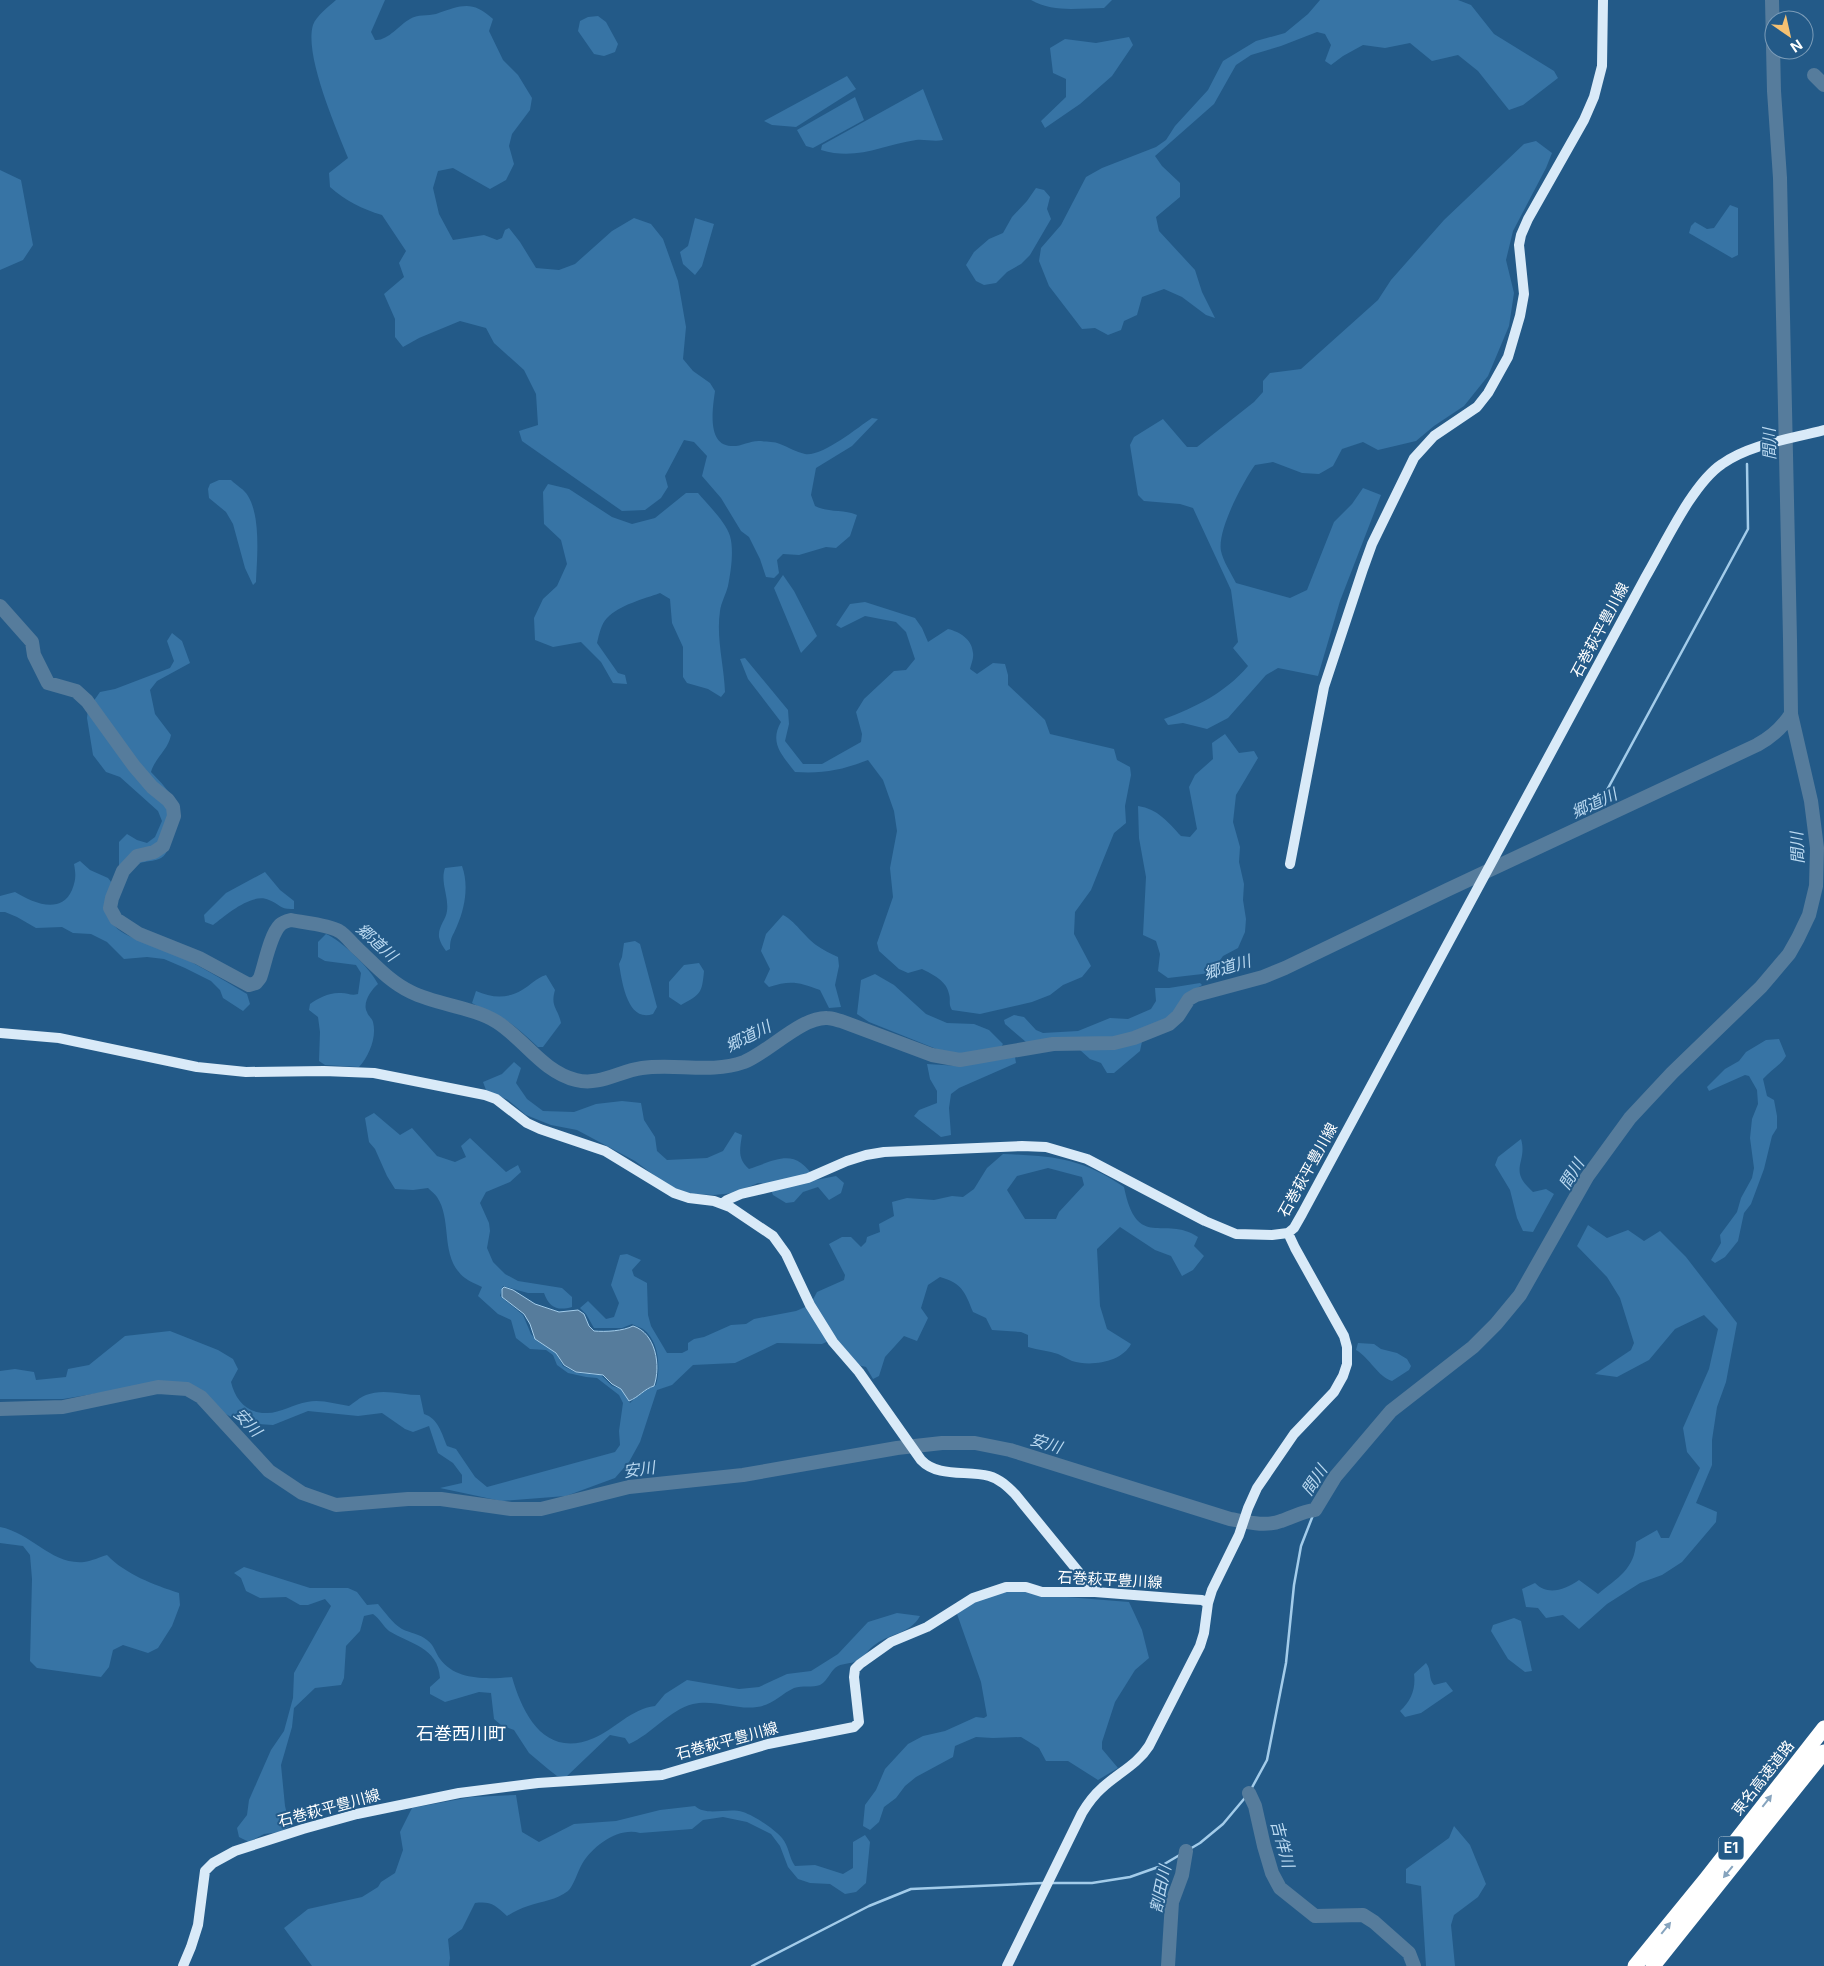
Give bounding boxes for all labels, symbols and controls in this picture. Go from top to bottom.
north arrow [1764,10,1814,60]
text: N [1787,36,1806,56]
water label: 間川 [1759,426,1779,460]
street label: 石巻萩平豊川線 [1567,579,1633,681]
water label: 郷道川 [1568,783,1622,822]
water label: 間川 [1786,830,1808,865]
water label: 郷道川 [352,919,403,967]
water label: 郷道川 [1201,950,1255,984]
water label: 郷道川 [722,1015,776,1056]
street label: 石巻萩平豊川線 [1274,1119,1341,1220]
water label: 間川 [1554,1153,1589,1193]
water label: 安川 [230,1403,268,1442]
water label: 安川 [1028,1429,1066,1458]
water label: 安川 [622,1457,658,1481]
water label: 間川 [1297,1459,1332,1499]
street label: 石巻萩平豊川線 [1057,1567,1163,1592]
street label: 石巻萩平豊川線 [674,1718,780,1763]
district label: 石巻西川町 [416,1723,506,1744]
street label: 東名高速道路 [1727,1736,1798,1819]
street label: 石巻萩平豊川線 [276,1785,382,1830]
one-way arrow [1762,1794,1772,1808]
water label: 吉佯川 [1267,1818,1299,1872]
road number: E1 [1718,1836,1744,1860]
water label: 割田川 [1145,1861,1175,1915]
one-way arrow [1723,1865,1734,1878]
one-way arrow [1660,1922,1671,1935]

